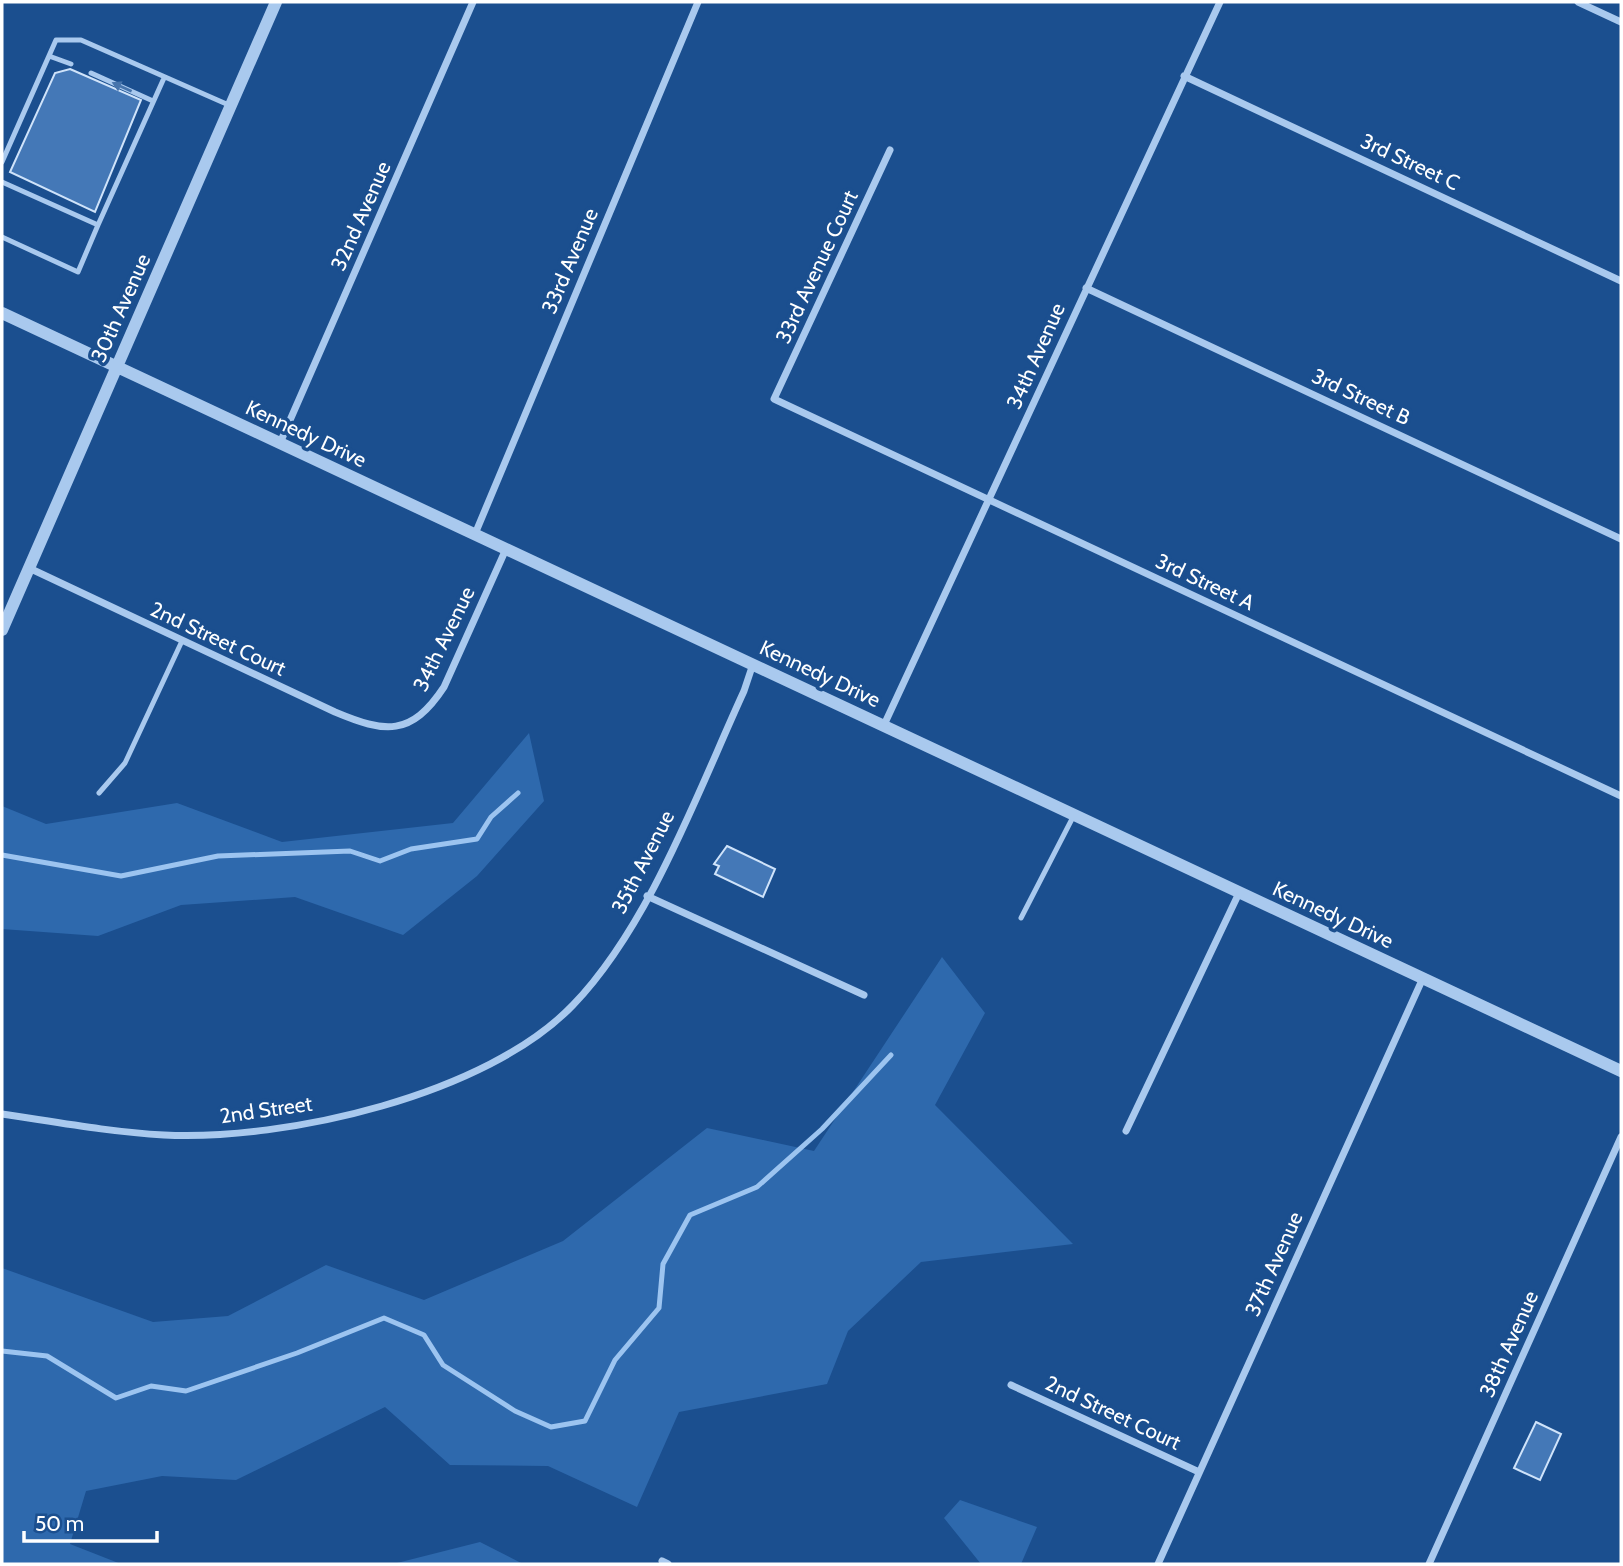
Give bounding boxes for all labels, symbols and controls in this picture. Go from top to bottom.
one-way arrow [112,81,132,93]
street label: 3rd Street C [1357,128,1463,195]
street label: 32nd Avenue [325,157,396,274]
street label: 33rd Avenue Court [770,186,863,347]
street label: 33rd Avenue [536,204,603,317]
street label: 30th Avenue [86,250,156,366]
street label: 34th Avenue [1001,299,1070,413]
street label: 3rd Street B [1308,363,1414,430]
street label: Kennedy Drive [242,395,371,472]
street label: 3rd Street A [1152,548,1258,615]
street label: 34th Avenue [407,582,480,695]
street label: 2nd Street Court [146,596,290,681]
street label: Kennedy Drive [756,635,885,712]
street label: 35th Avenue [606,806,679,918]
street label: Kennedy Drive [1269,876,1398,953]
street label: 2nd Street [218,1091,314,1128]
street label: 37th Avenue [1239,1207,1308,1320]
street label: 38th Avenue [1474,1286,1543,1401]
street label: 2nd Street Court [1041,1370,1185,1455]
scale bar [24,1500,158,1544]
text: 50 m [35,1511,84,1536]

